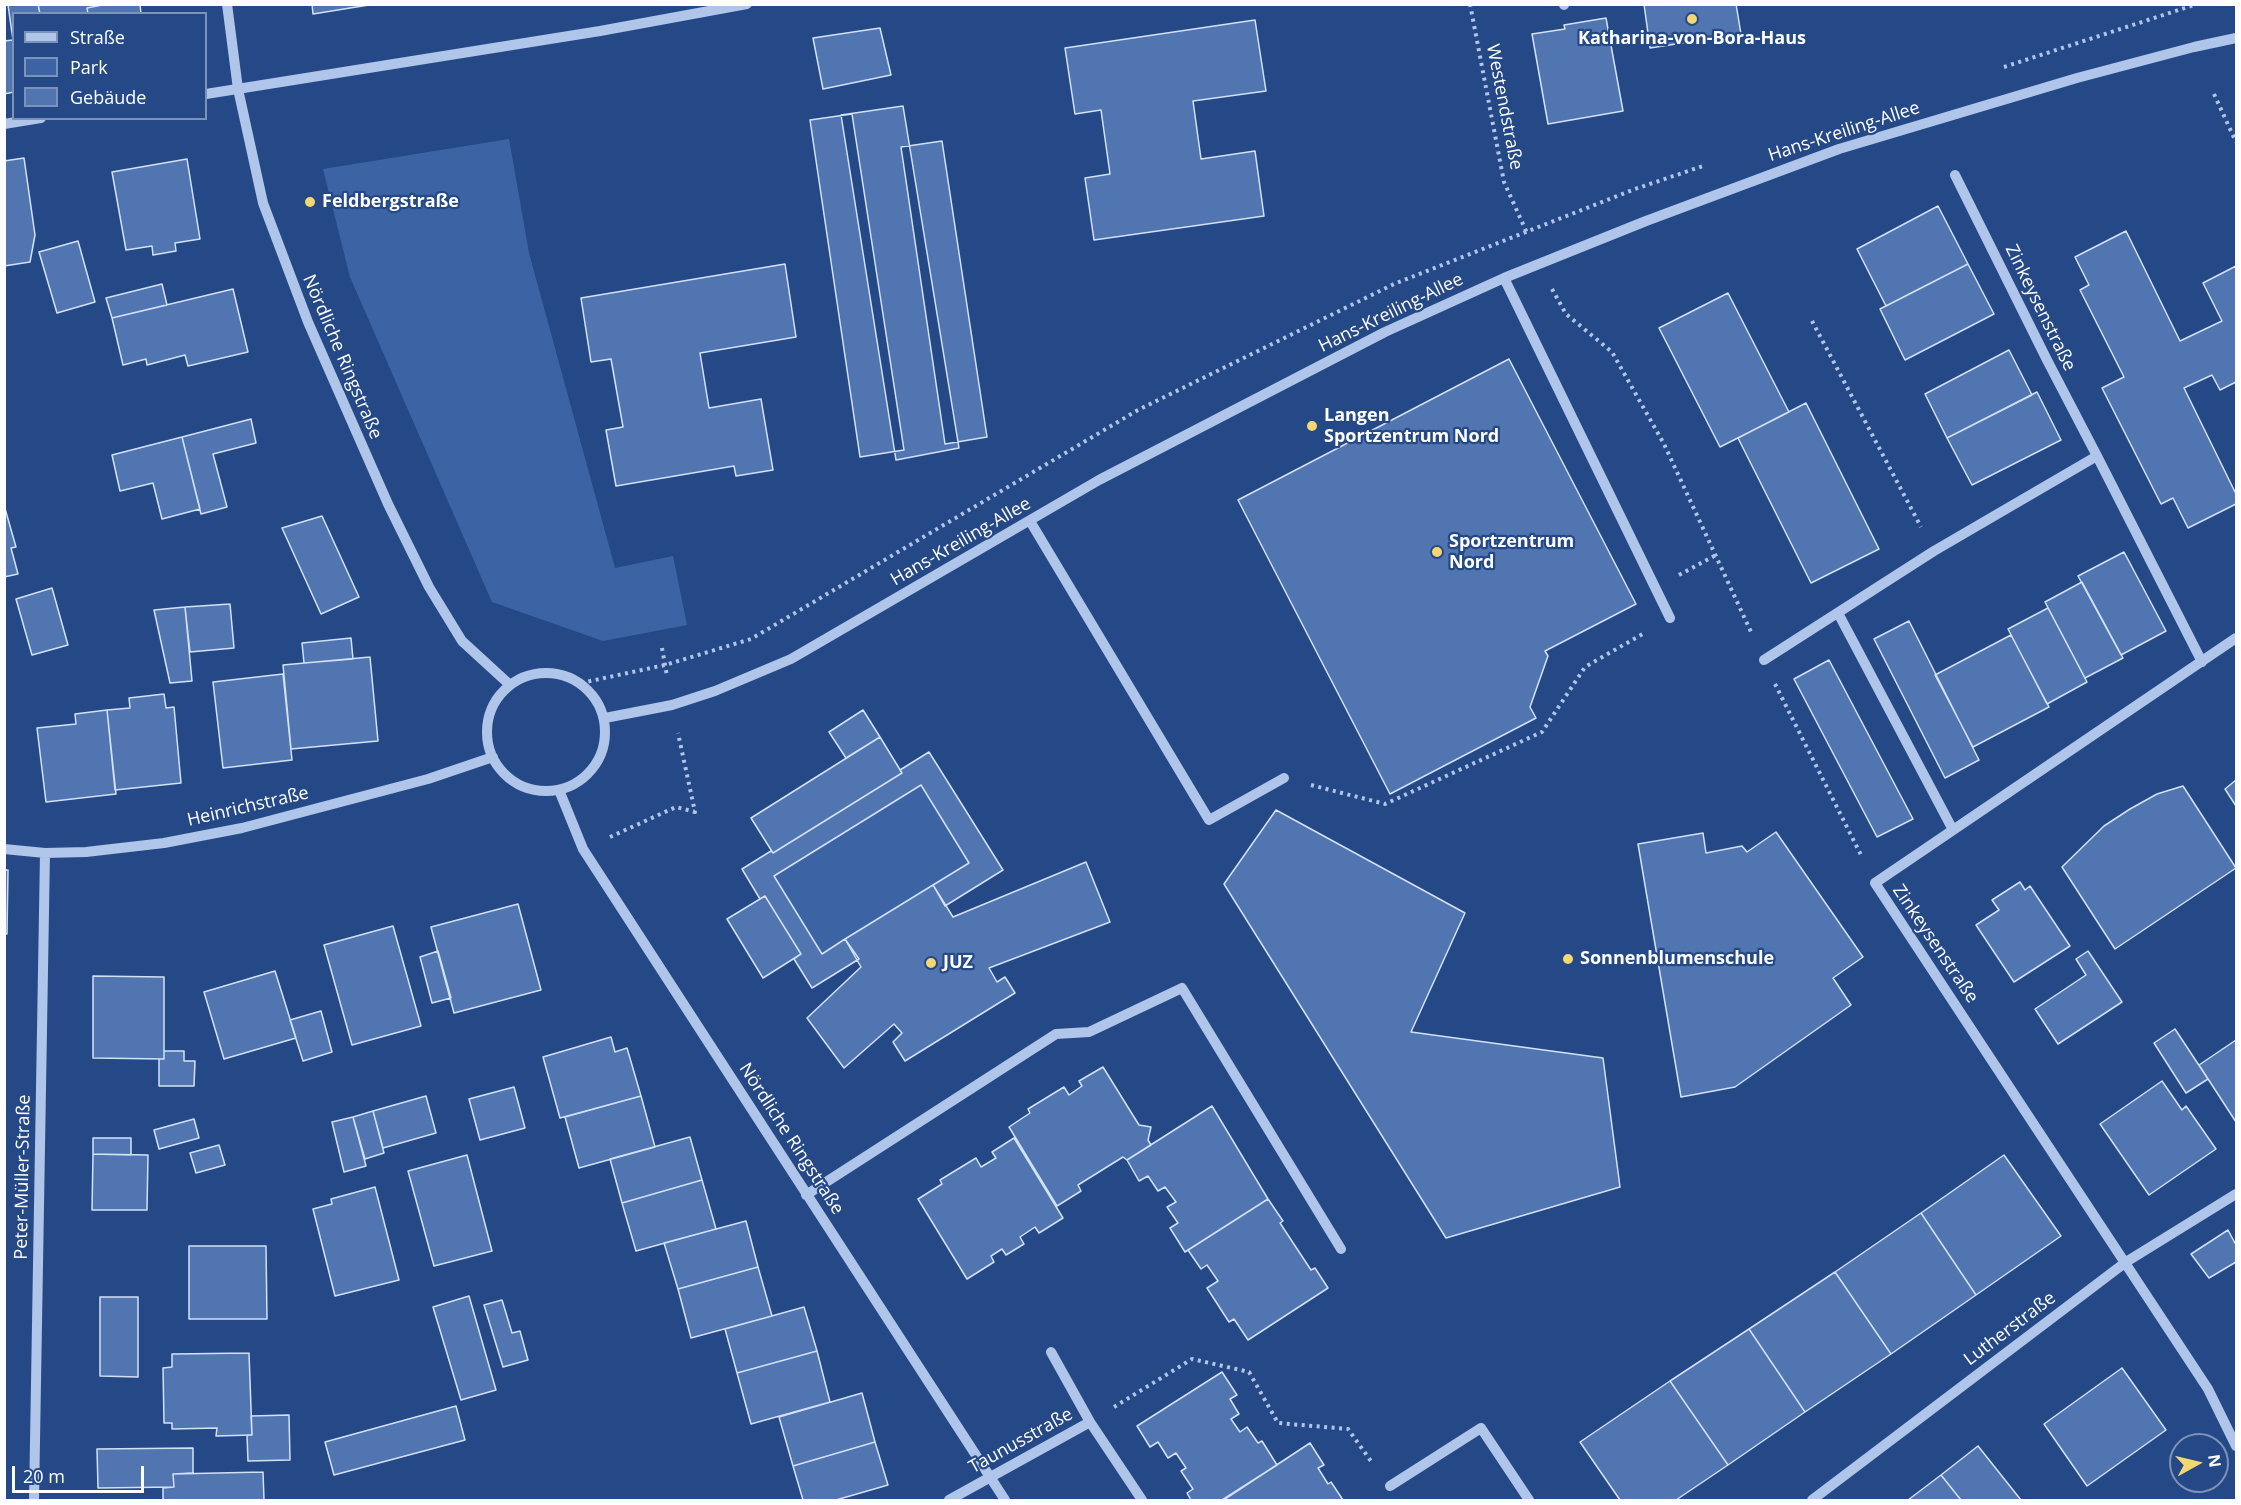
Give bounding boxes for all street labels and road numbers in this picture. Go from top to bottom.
street label: Westendstraße [1481,42,1527,172]
street label: Hans-Kreiling-Allee [1765,97,1923,167]
street label: Zinkeysenstraße [2000,241,2080,375]
street label: Hans-Kreiling-Allee [1315,269,1467,357]
street label: Nördliche Ringstraße [298,272,386,442]
street label: Hans-Kreiling-Allee [887,493,1035,591]
street label: Heinrichstraße [185,783,311,831]
street label: Zinkeysenstraße [1888,881,1982,1007]
street label: Nördliche Ringstraße [734,1059,848,1219]
street label: Peter-Müller-Straße [11,1094,35,1260]
street label: Lutherstraße [1960,1288,2060,1370]
street label: Taunusstraße [965,1404,1077,1478]

